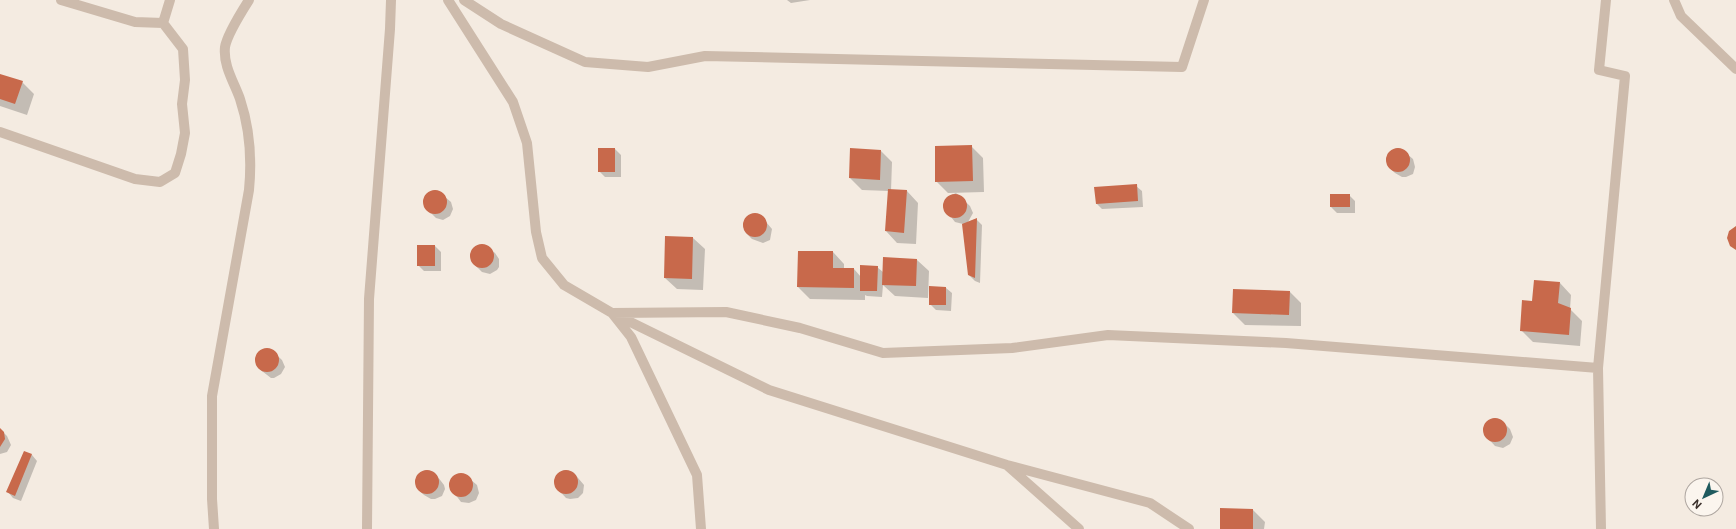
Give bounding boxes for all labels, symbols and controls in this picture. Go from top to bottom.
north arrow [1684,477,1724,517]
text: N [1690,496,1705,511]

